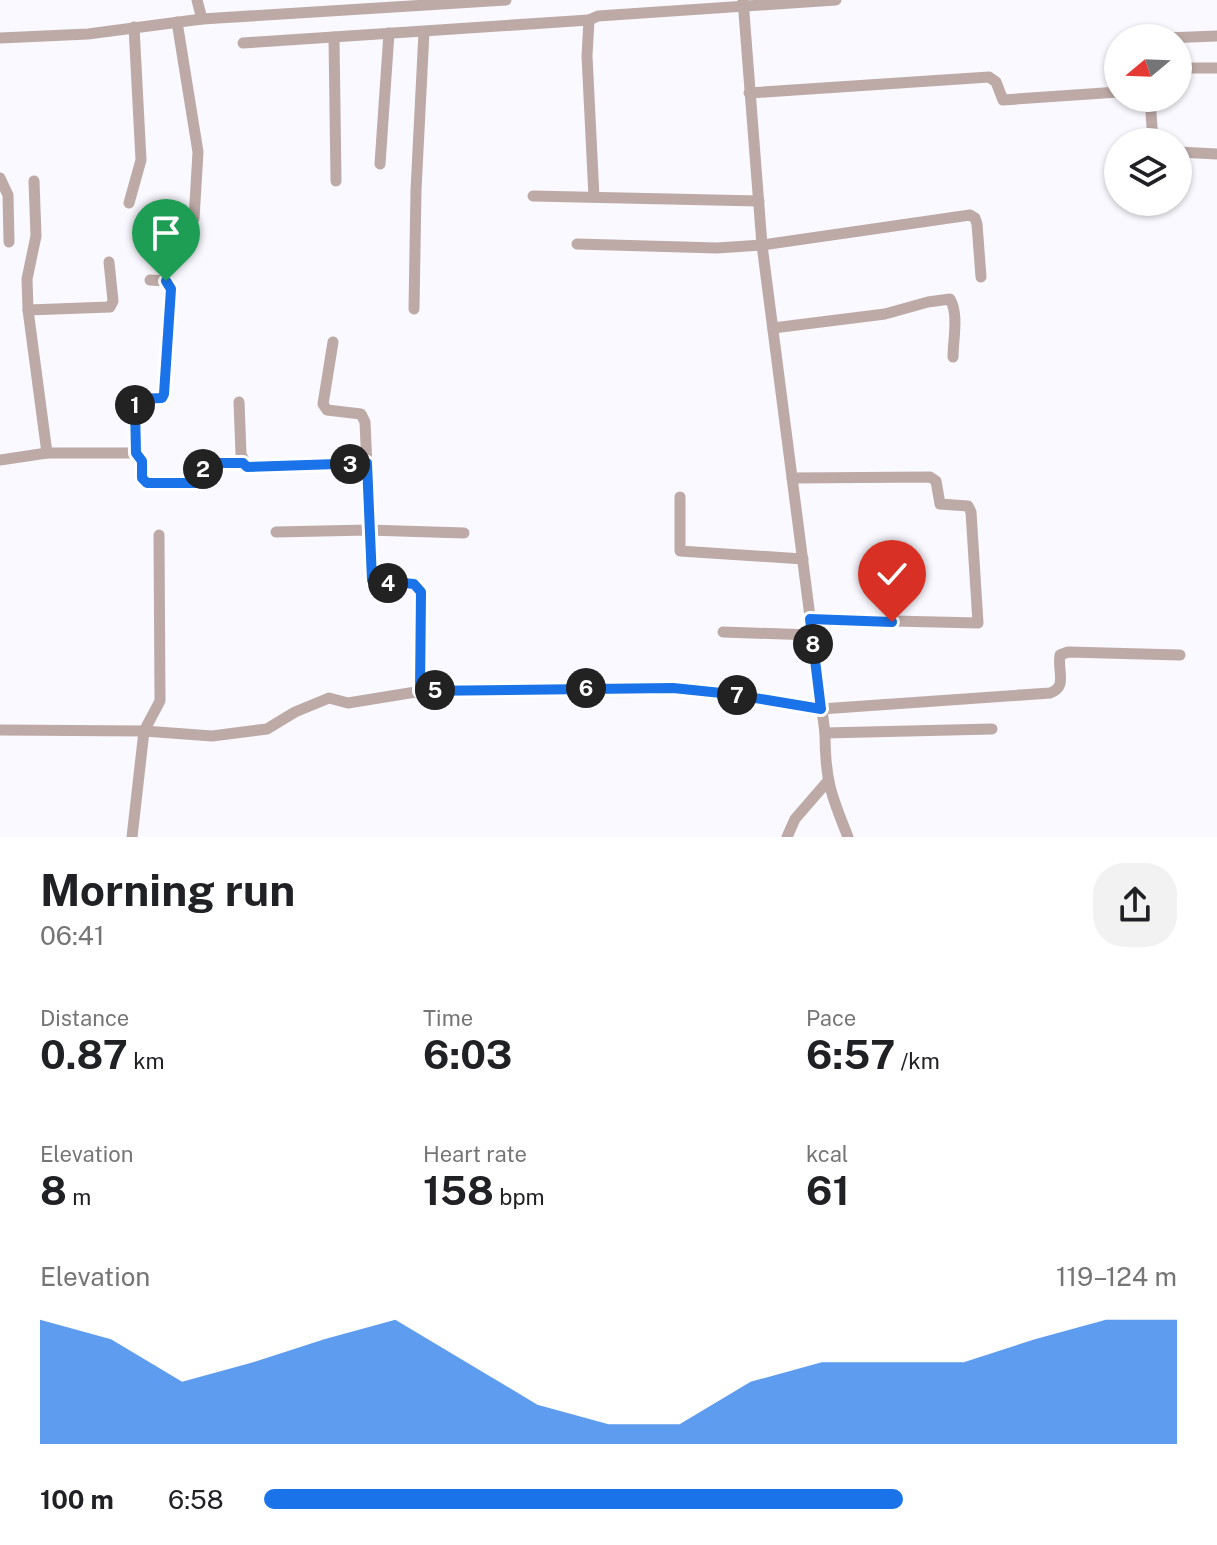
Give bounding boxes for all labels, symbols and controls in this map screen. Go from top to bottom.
north arrow [1104,24,1192,112]
map controls [1104,24,1192,216]
button: layers [1104,128,1192,216]
pin [132,199,200,281]
icon: arrive [144,211,188,255]
pin: 1 [115,385,155,425]
text: 1 [130,392,140,418]
pin: 3 [330,444,370,484]
pin: 2 [183,449,223,489]
text: 3 [343,451,357,477]
text: 2 [196,456,210,482]
pin [858,540,926,622]
icon: check [870,552,914,596]
pin: 4 [368,563,408,603]
text: 4 [381,570,395,596]
pin: 8 [793,624,833,664]
text: 8 [806,631,820,657]
pin: 6 [566,668,606,708]
pin: 5 [415,670,455,710]
text: 6 [579,675,593,701]
pin: 7 [717,675,757,715]
text: 5 [428,677,442,703]
text: 7 [730,682,744,708]
button: share [1093,863,1177,947]
text: Morning run [40,864,295,916]
text: 06:41 [40,920,105,951]
text: Distance [40,1005,129,1031]
text: Time [423,1005,473,1031]
text: Pace [806,1005,856,1031]
text: 0.87 [40,1031,128,1078]
text: 6:03 [423,1031,512,1078]
text: 6:57 [806,1031,895,1078]
text: km [128,1048,165,1074]
text: /km [895,1048,940,1074]
text: Elevation [40,1141,133,1167]
text: Heart rate [423,1141,527,1167]
text: kcal [806,1141,848,1167]
text: 8 [40,1167,67,1214]
text: 158 [423,1167,494,1214]
text: 61 [806,1167,850,1214]
text: m [67,1184,91,1210]
text: bpm [494,1184,545,1210]
text: Elevation [40,1261,150,1292]
text: 119–124 m [1056,1261,1177,1292]
text: 100 m [40,1484,114,1515]
text: 6:58 [168,1484,224,1515]

